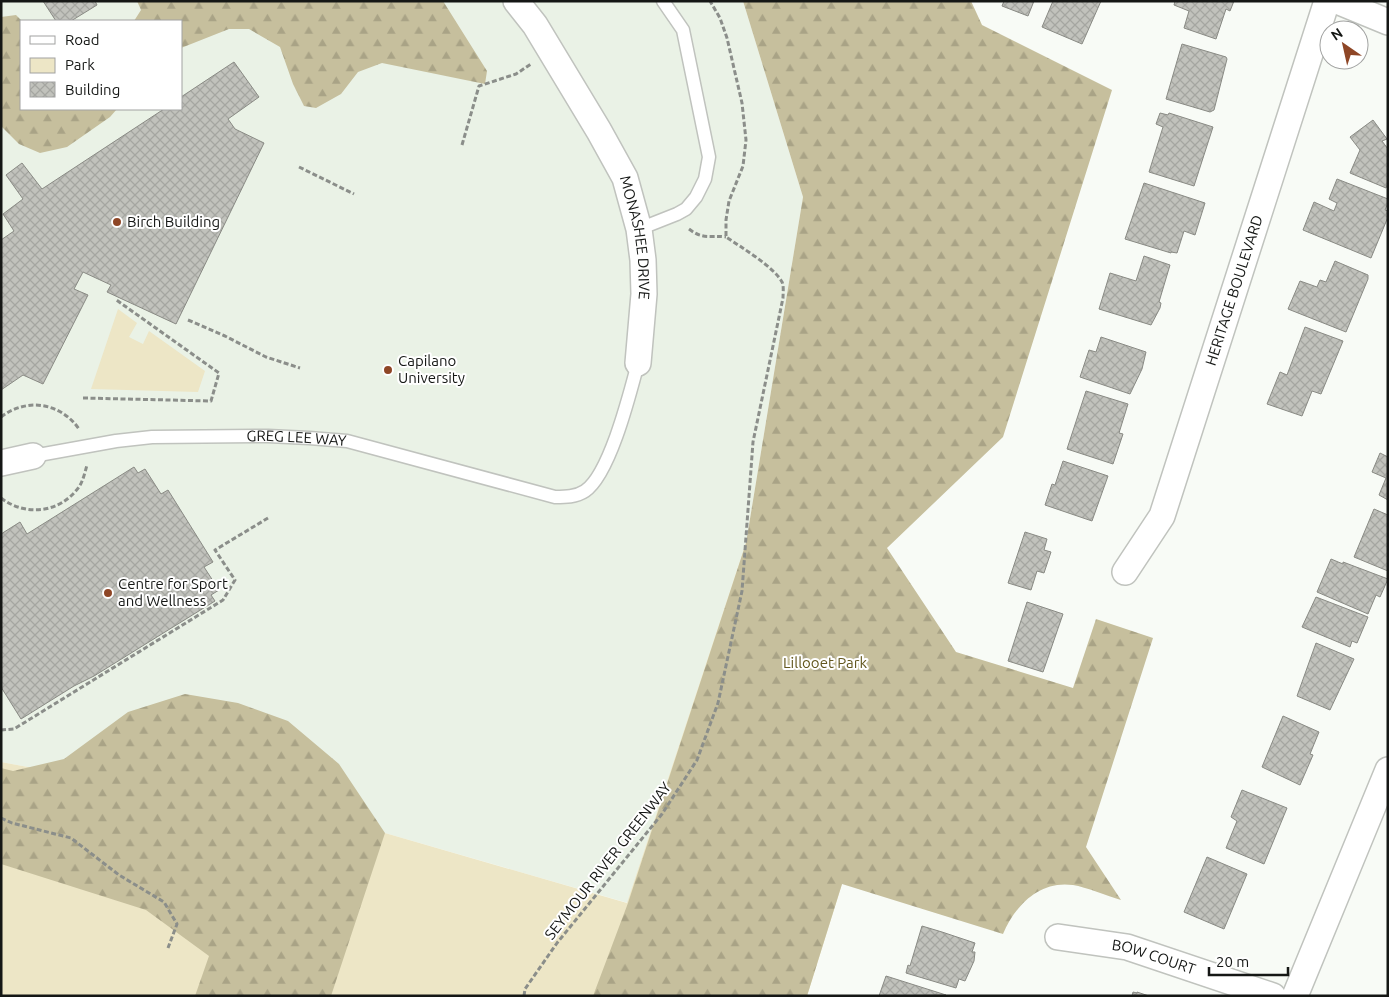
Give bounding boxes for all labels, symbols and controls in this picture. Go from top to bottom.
legend [20,20,182,110]
north arrow [1319,20,1369,70]
text: N [1328,25,1346,44]
text: Road [65,31,100,48]
text: Park [65,56,95,73]
text: Building [65,81,120,98]
street label: MONASHEE DRIVE [617,174,653,300]
place label: Birch Building [127,213,220,230]
street label: HERITAGE BOULEVARD [1202,213,1266,368]
marker: Birch Building [111,216,123,228]
place label: Capilano University [398,352,465,386]
marker: Capilano University [382,364,394,376]
street label: GREG LEE WAY [246,427,347,449]
place label: Centre for Sport and Wellness [118,575,228,609]
marker: Centre for Sport and Wellness [102,587,114,599]
park label: Lillooet Park [783,654,867,671]
street label: SEYMOUR RIVER GREENWAY [541,779,674,943]
street label: BOW COURT [1111,936,1199,978]
scale bar [1209,944,1288,976]
text: 20 m [1216,953,1249,970]

